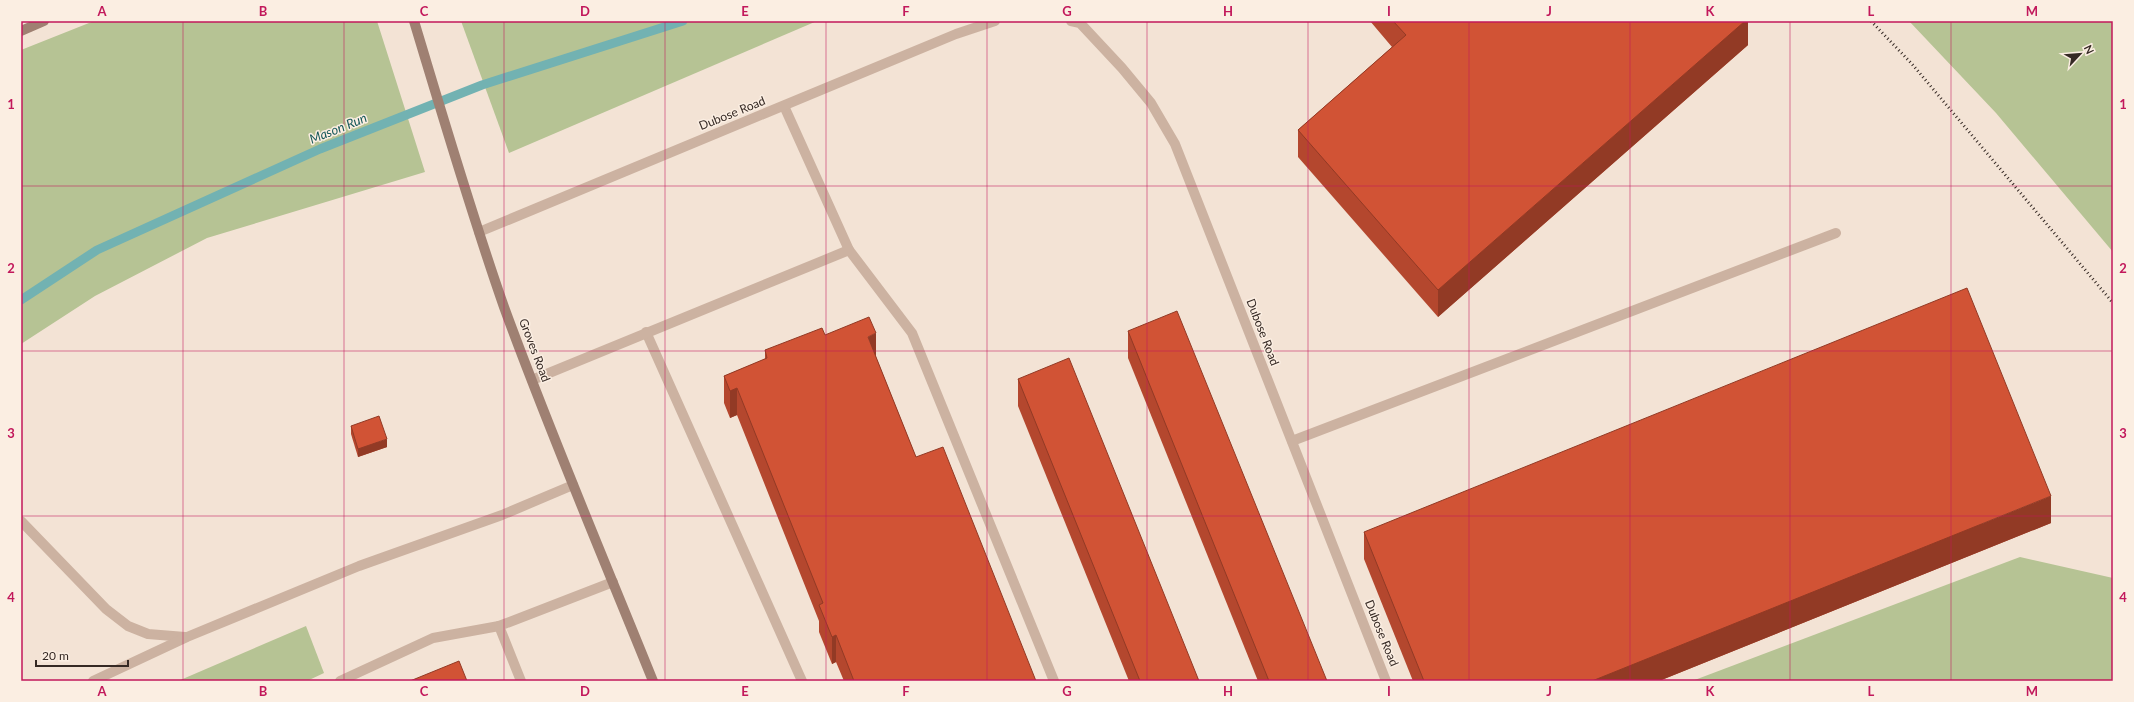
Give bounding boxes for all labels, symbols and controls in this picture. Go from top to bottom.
text: A [96,3,107,19]
text: B [259,3,268,19]
text: C [420,3,429,19]
text: D [580,3,590,19]
text: E [741,3,749,19]
text: F [902,3,910,19]
text: G [1062,3,1072,19]
text: H [1223,3,1233,19]
text: I [1387,3,1391,19]
text: J [1546,3,1552,19]
text: K [1706,3,1716,19]
text: L [1868,3,1875,19]
text: M [2026,3,2038,19]
north arrow [2060,34,2100,74]
text: N [2082,43,2097,56]
street label: Dubose Road [697,93,767,133]
text: 1 [7,96,15,112]
text: 1 [2119,96,2127,112]
water label: Mason Run [307,109,369,147]
text: 2 [7,260,15,276]
text: 2 [2119,260,2127,276]
street label: Dubose Road [1243,296,1283,368]
street label: Groves Road [516,316,554,384]
text: 3 [7,425,15,441]
text: 3 [2119,425,2127,441]
text: 4 [7,589,15,605]
text: 4 [2119,589,2127,605]
street label: Dubose Road [1362,598,1402,668]
scale bar [36,642,128,668]
text: 20 m [42,648,69,663]
text: A [96,683,107,699]
text: B [259,683,268,699]
text: C [420,683,429,699]
text: D [580,683,590,699]
text: E [741,683,749,699]
text: F [902,683,910,699]
text: G [1062,683,1072,699]
text: H [1223,683,1233,699]
text: I [1387,683,1391,699]
text: J [1546,683,1552,699]
text: K [1706,683,1716,699]
text: L [1868,683,1875,699]
text: M [2026,683,2038,699]

